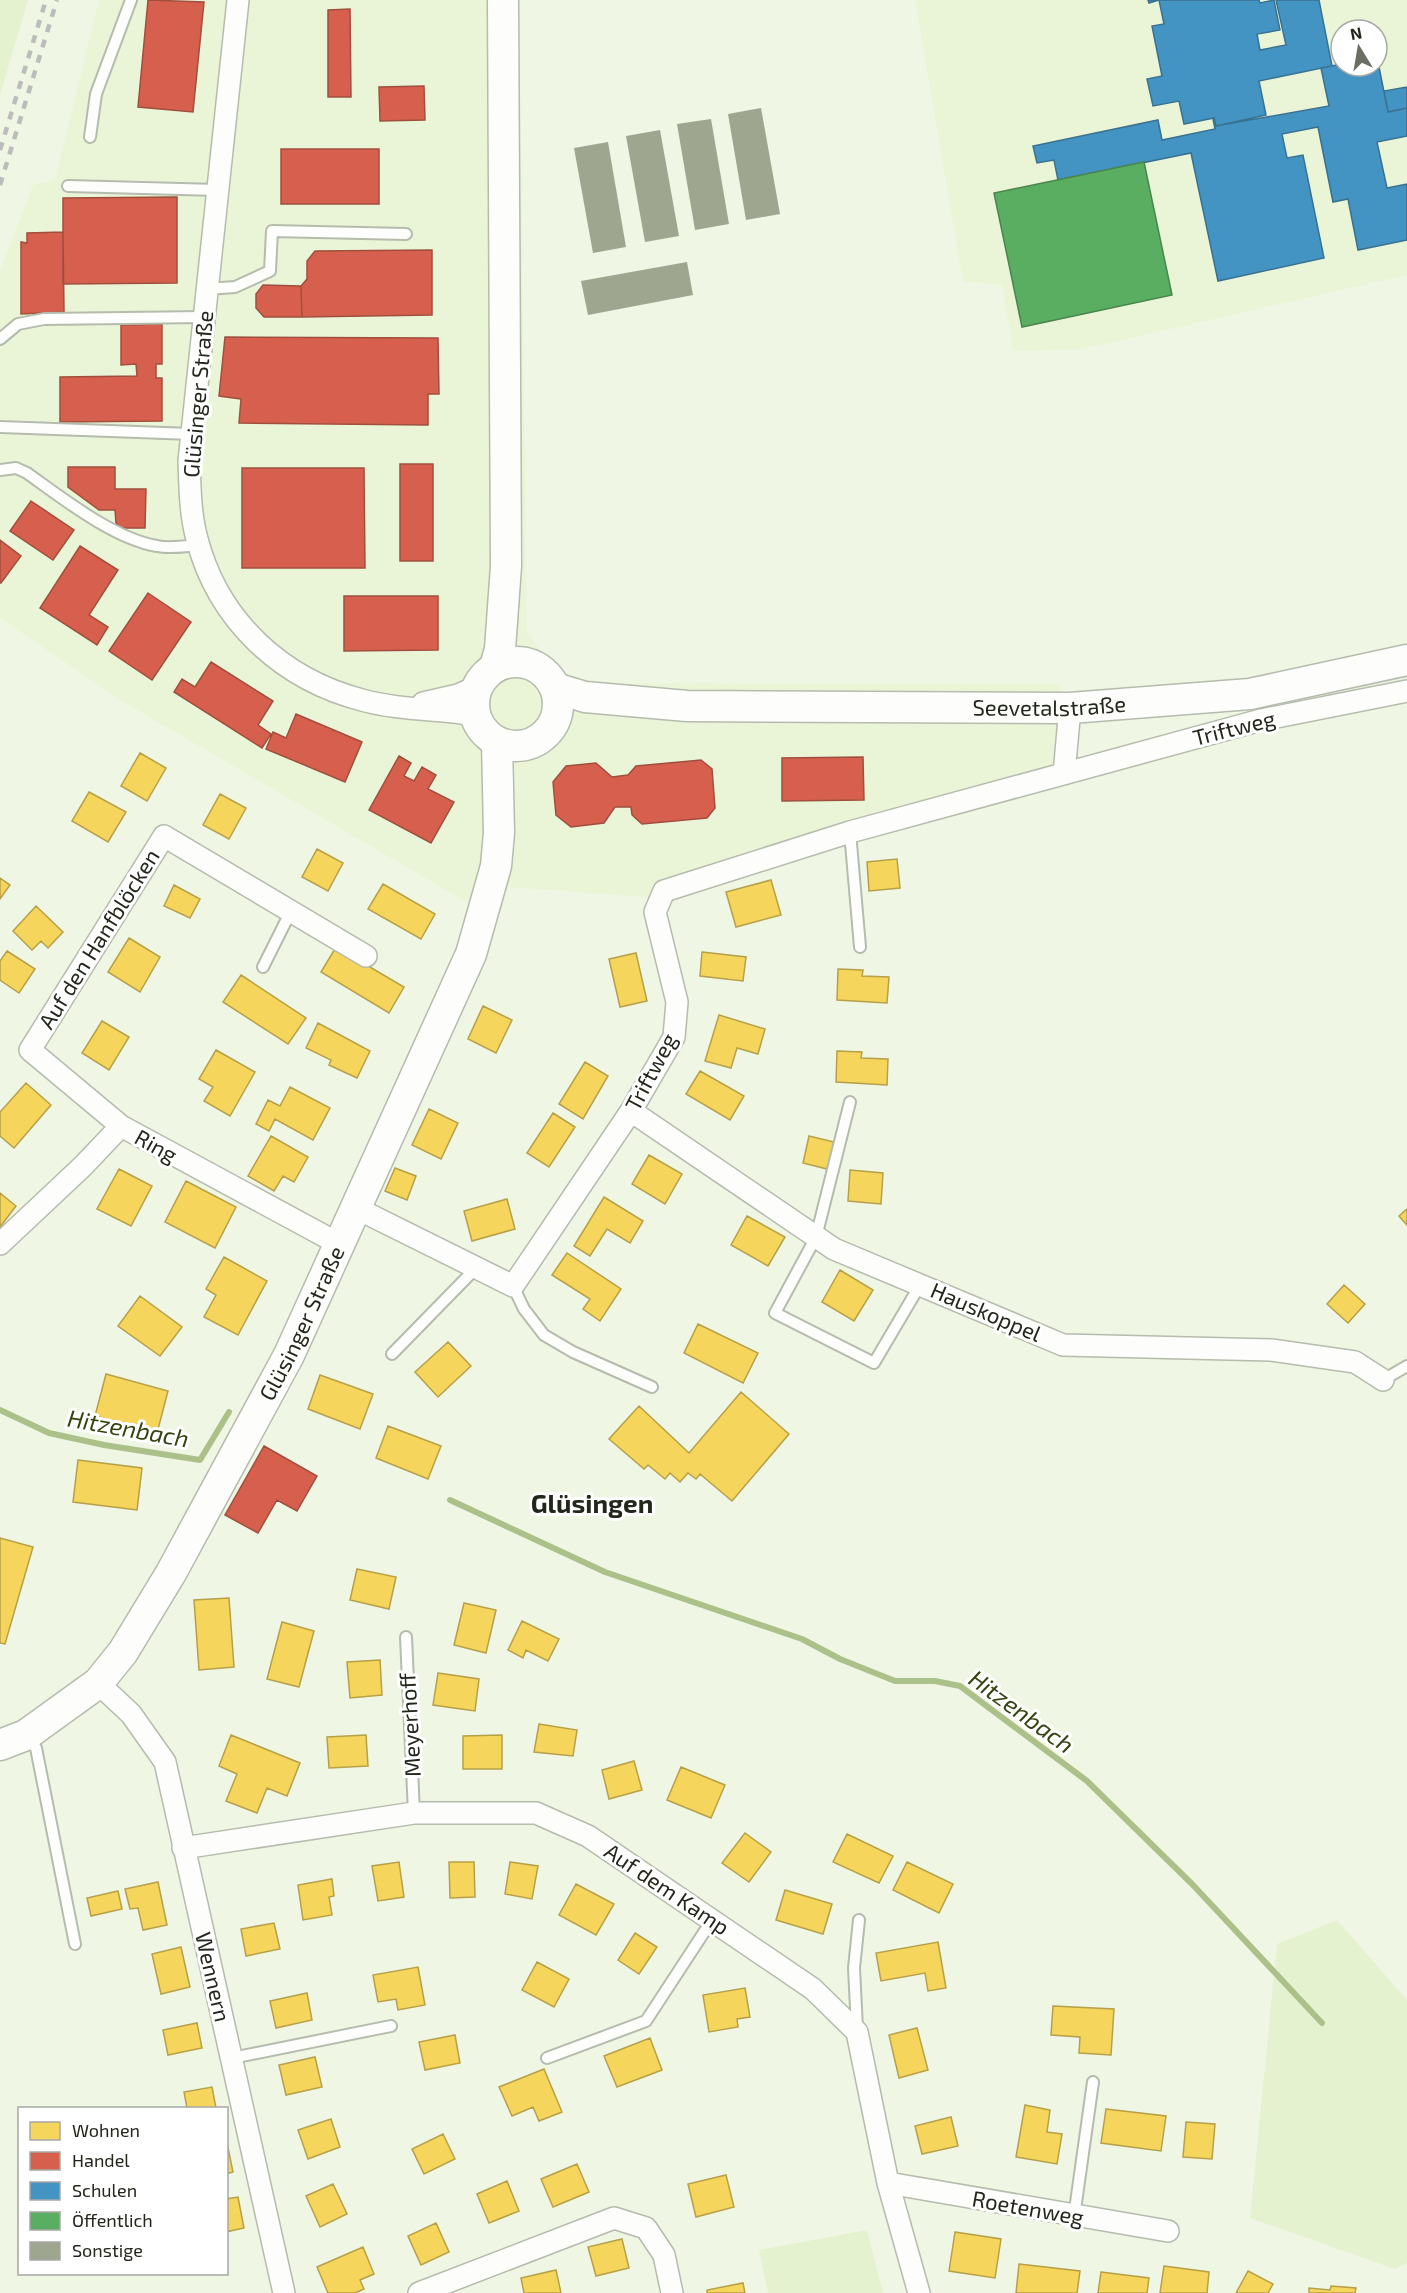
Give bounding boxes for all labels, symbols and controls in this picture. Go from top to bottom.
north arrow [1329,18,1389,78]
text: N [1349,22,1364,43]
street label: Glüsinger Straße [177,309,217,479]
street label: Seevetalstraße [972,690,1127,720]
street label: Triftweg [1190,704,1278,750]
street label: Auf den Hanfblöcken [32,844,164,1033]
street label: Triftweg [619,1028,681,1115]
street label: Ring [131,1123,182,1167]
street label: Glüsinger Straße [253,1242,349,1404]
street label: Hauskoppel [927,1276,1046,1346]
water label: Hitzenbach [65,1403,191,1452]
district label: Glüsingen [531,1487,653,1518]
water label: Hitzenbach [964,1663,1080,1759]
street label: Meyerhoff [393,1672,425,1778]
street label: Auf dem Kamp [600,1837,735,1939]
street label: Wennern [191,1929,237,2024]
legend [18,2107,228,2275]
text: Wohnen [72,2119,140,2141]
text: Handel [72,2149,130,2171]
text: Schulen [72,2179,137,2201]
street label: Roetenweg [970,2184,1086,2230]
text: Öffentlich [72,2209,153,2231]
text: Sonstige [72,2239,143,2261]

